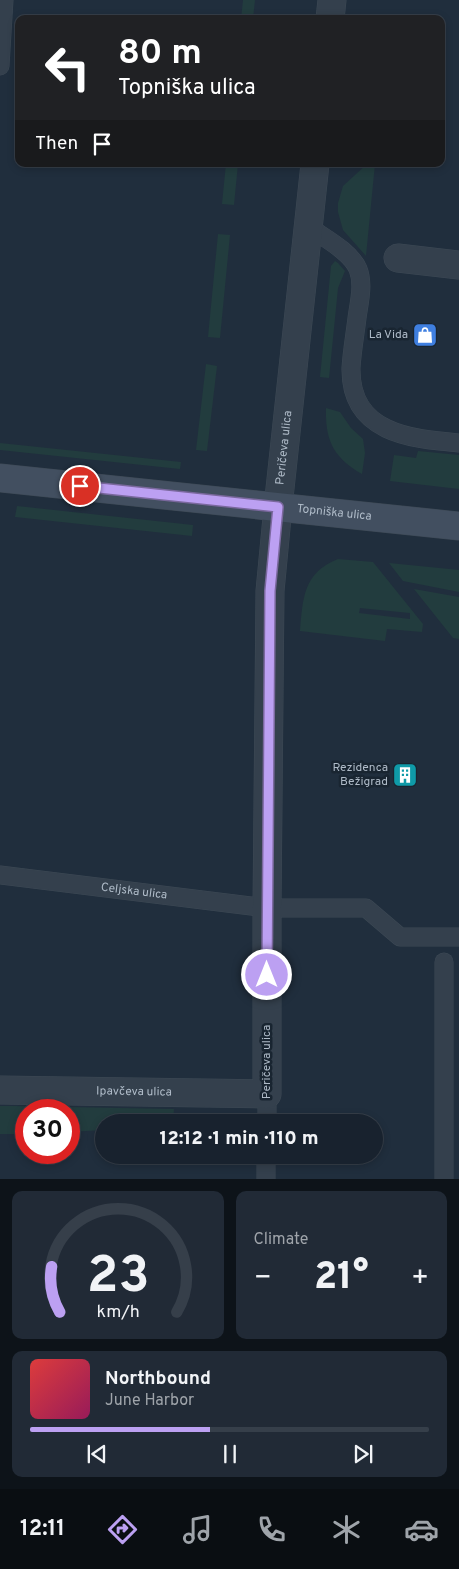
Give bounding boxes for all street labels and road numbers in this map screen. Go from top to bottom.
street label: Peričeva ulica [272,410,296,486]
street label: Topniška ulica [296,501,372,525]
street label: Celjska ulica [100,880,168,904]
street label: Peričeva ulica [259,1025,275,1099]
street label: Ipavčeva ulica [96,1083,172,1101]

